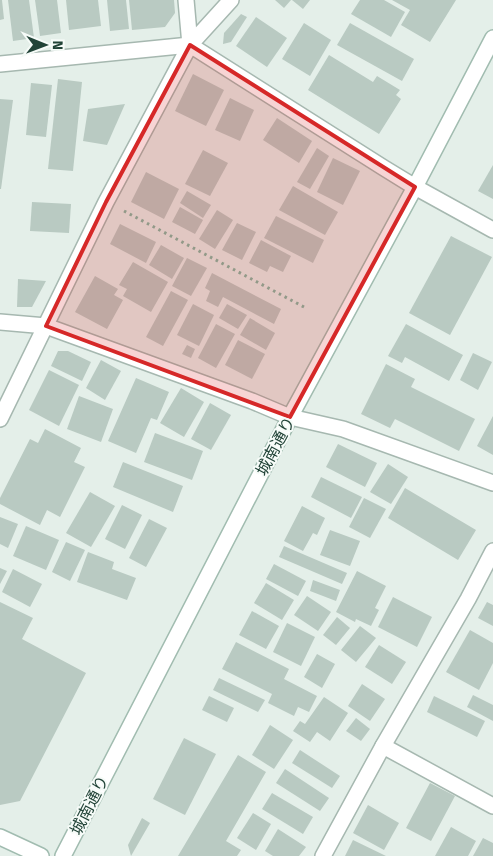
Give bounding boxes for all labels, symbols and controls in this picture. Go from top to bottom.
north arrow [20,20,70,70]
text: N [49,40,66,50]
street label: 城南通り [252,414,299,479]
street label: 城南通り [66,772,112,838]

